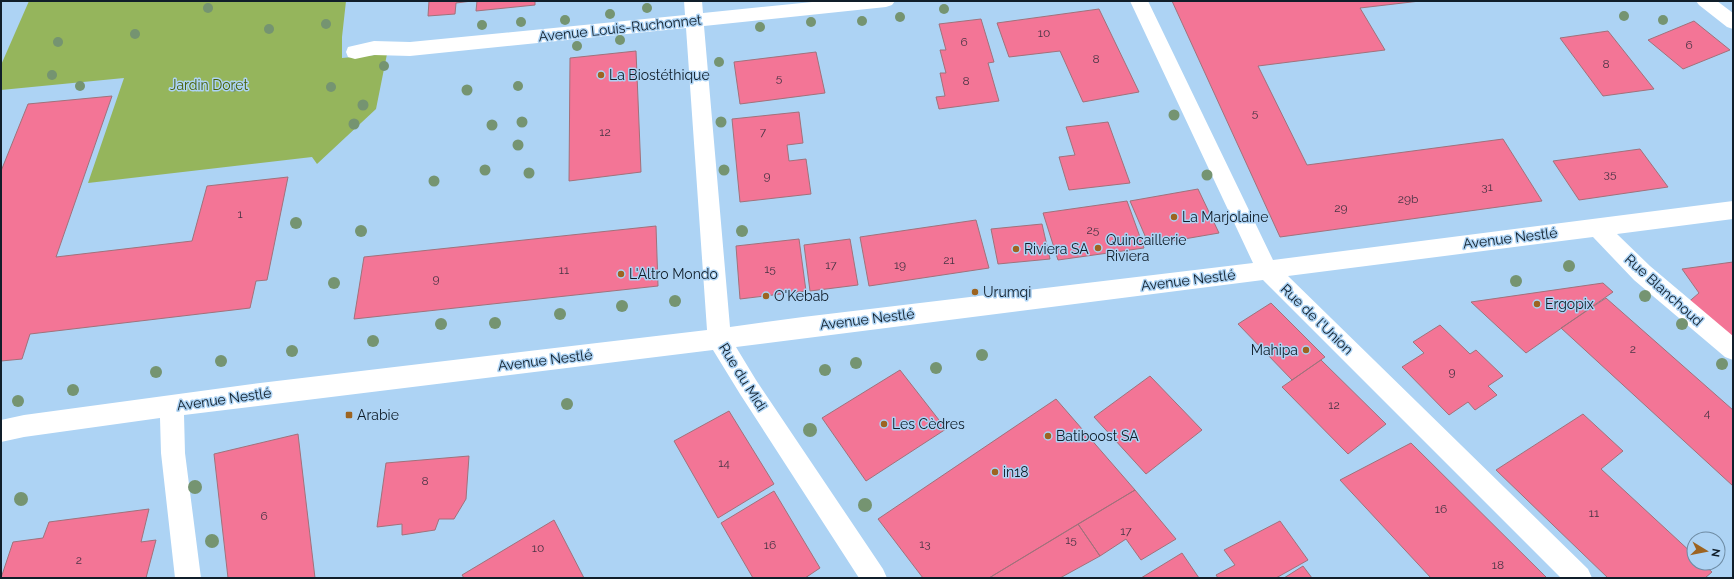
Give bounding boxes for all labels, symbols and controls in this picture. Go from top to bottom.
street label: Avenue Louis-Ruchonnet [538,11,703,45]
house number: 10 [1038,26,1050,40]
house number: 6 [960,35,968,49]
house number: 6 [1685,38,1693,52]
house number: 8 [1092,52,1100,66]
house number: 8 [1602,57,1610,71]
place label: La Biostéthique [609,67,710,83]
marker: La Biostéthique [596,70,606,80]
house number: 5 [776,71,783,85]
house number: 8 [962,74,970,88]
park label: Jardin Doret [170,77,248,93]
house number: 5 [1252,106,1259,120]
house number: 12 [599,125,611,139]
house number: 7 [760,125,767,139]
house number: 35 [1604,167,1617,181]
house number: 9 [763,169,771,183]
house number: 31 [1481,180,1493,194]
house number: 29b [1398,192,1418,206]
house number: 29 [1334,201,1348,215]
house number: 1 [237,207,243,221]
place label: La Marjolaine [1182,209,1268,225]
marker: La Marjolaine [1169,212,1179,222]
house number: 25 [1087,223,1100,237]
street label: Avenue Nestlé [1462,224,1558,252]
place label: Quincaillerie Riviera [1106,232,1186,264]
place label: Riviera SA [1024,241,1089,257]
marker: Quincaillerie Riviera [1093,243,1103,253]
marker: Riviera SA [1011,244,1021,254]
street label: Rue Blanchoud [1622,251,1706,329]
house number: 21 [943,253,955,267]
house number: 17 [825,258,837,272]
house number: 19 [894,258,906,272]
house number: 15 [764,262,776,276]
house number: 11 [559,263,569,277]
place label: L'Altro Mondo [629,266,718,282]
street label: Avenue Nestlé [1140,266,1236,294]
marker: L'Altro Mondo [616,269,626,279]
house number: 9 [432,272,440,286]
street label: Rue de l'Union [1278,281,1356,357]
place label: Urumqi [983,284,1031,300]
marker: Urumqi [970,287,980,297]
place label: O'Kebab [774,288,829,304]
marker: O'Kebab [761,291,771,301]
place label: Ergopix [1545,296,1594,312]
marker: Ergopix [1532,299,1542,309]
street label: Avenue Nestlé [819,305,915,333]
street label: Rue du Midi [716,340,770,414]
place label: Mahipa [1251,342,1298,358]
house number: 2 [1630,342,1636,356]
marker: Mahipa [1301,345,1311,355]
street label: Avenue Nestlé [497,346,593,374]
house number: 9 [1448,365,1456,379]
street label: Avenue Nestlé [176,384,272,414]
house number: 12 [1328,398,1340,412]
house number: 4 [1704,406,1711,420]
place label: Arabie [357,407,399,423]
marker: Arabie [344,410,354,420]
place label: Les Cèdres [892,416,965,432]
marker: Les Cèdres [879,419,889,429]
place label: Batiboost SA [1056,428,1139,444]
marker: Batiboost SA [1043,431,1053,441]
house number: 14 [718,456,730,470]
place label: in18 [1003,464,1029,480]
marker: in18 [990,467,1000,477]
house number: 8 [421,474,429,488]
house number: 16 [1435,502,1447,516]
house number: 11 [1589,506,1599,520]
house number: 6 [260,509,268,523]
house number: 17 [1120,524,1132,538]
north arrow [1686,531,1726,571]
house number: 15 [1065,533,1077,547]
house number: 13 [919,537,931,551]
house number: 16 [764,538,776,552]
house number: 10 [532,541,544,555]
text: N [1708,547,1722,558]
house number: 2 [76,553,82,567]
house number: 18 [1492,558,1504,572]

